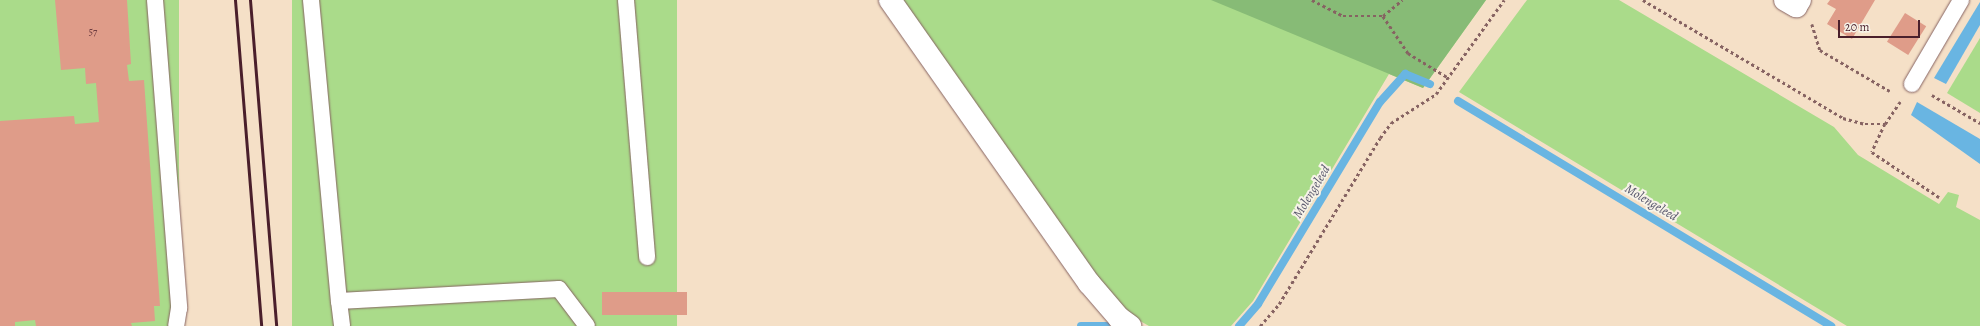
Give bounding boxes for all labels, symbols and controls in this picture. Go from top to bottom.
scale bar [1840,12,1922,38]
text: 20 m [1845,19,1869,35]
house number: 57 [89,26,97,38]
water label: Molengeleed [1290,163,1334,221]
water label: Molengeleed [1622,181,1680,225]

